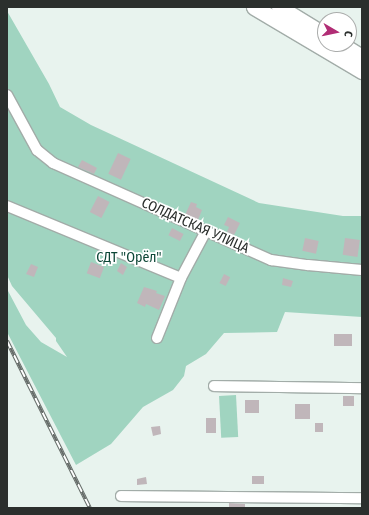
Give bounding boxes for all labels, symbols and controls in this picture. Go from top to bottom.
north arrow [317,12,357,52]
text: С [341,30,355,38]
street label: СОЛДАТСКАЯ УЛИЦА [139,195,251,257]
park label: СДТ "Орёл" [96,250,162,266]

